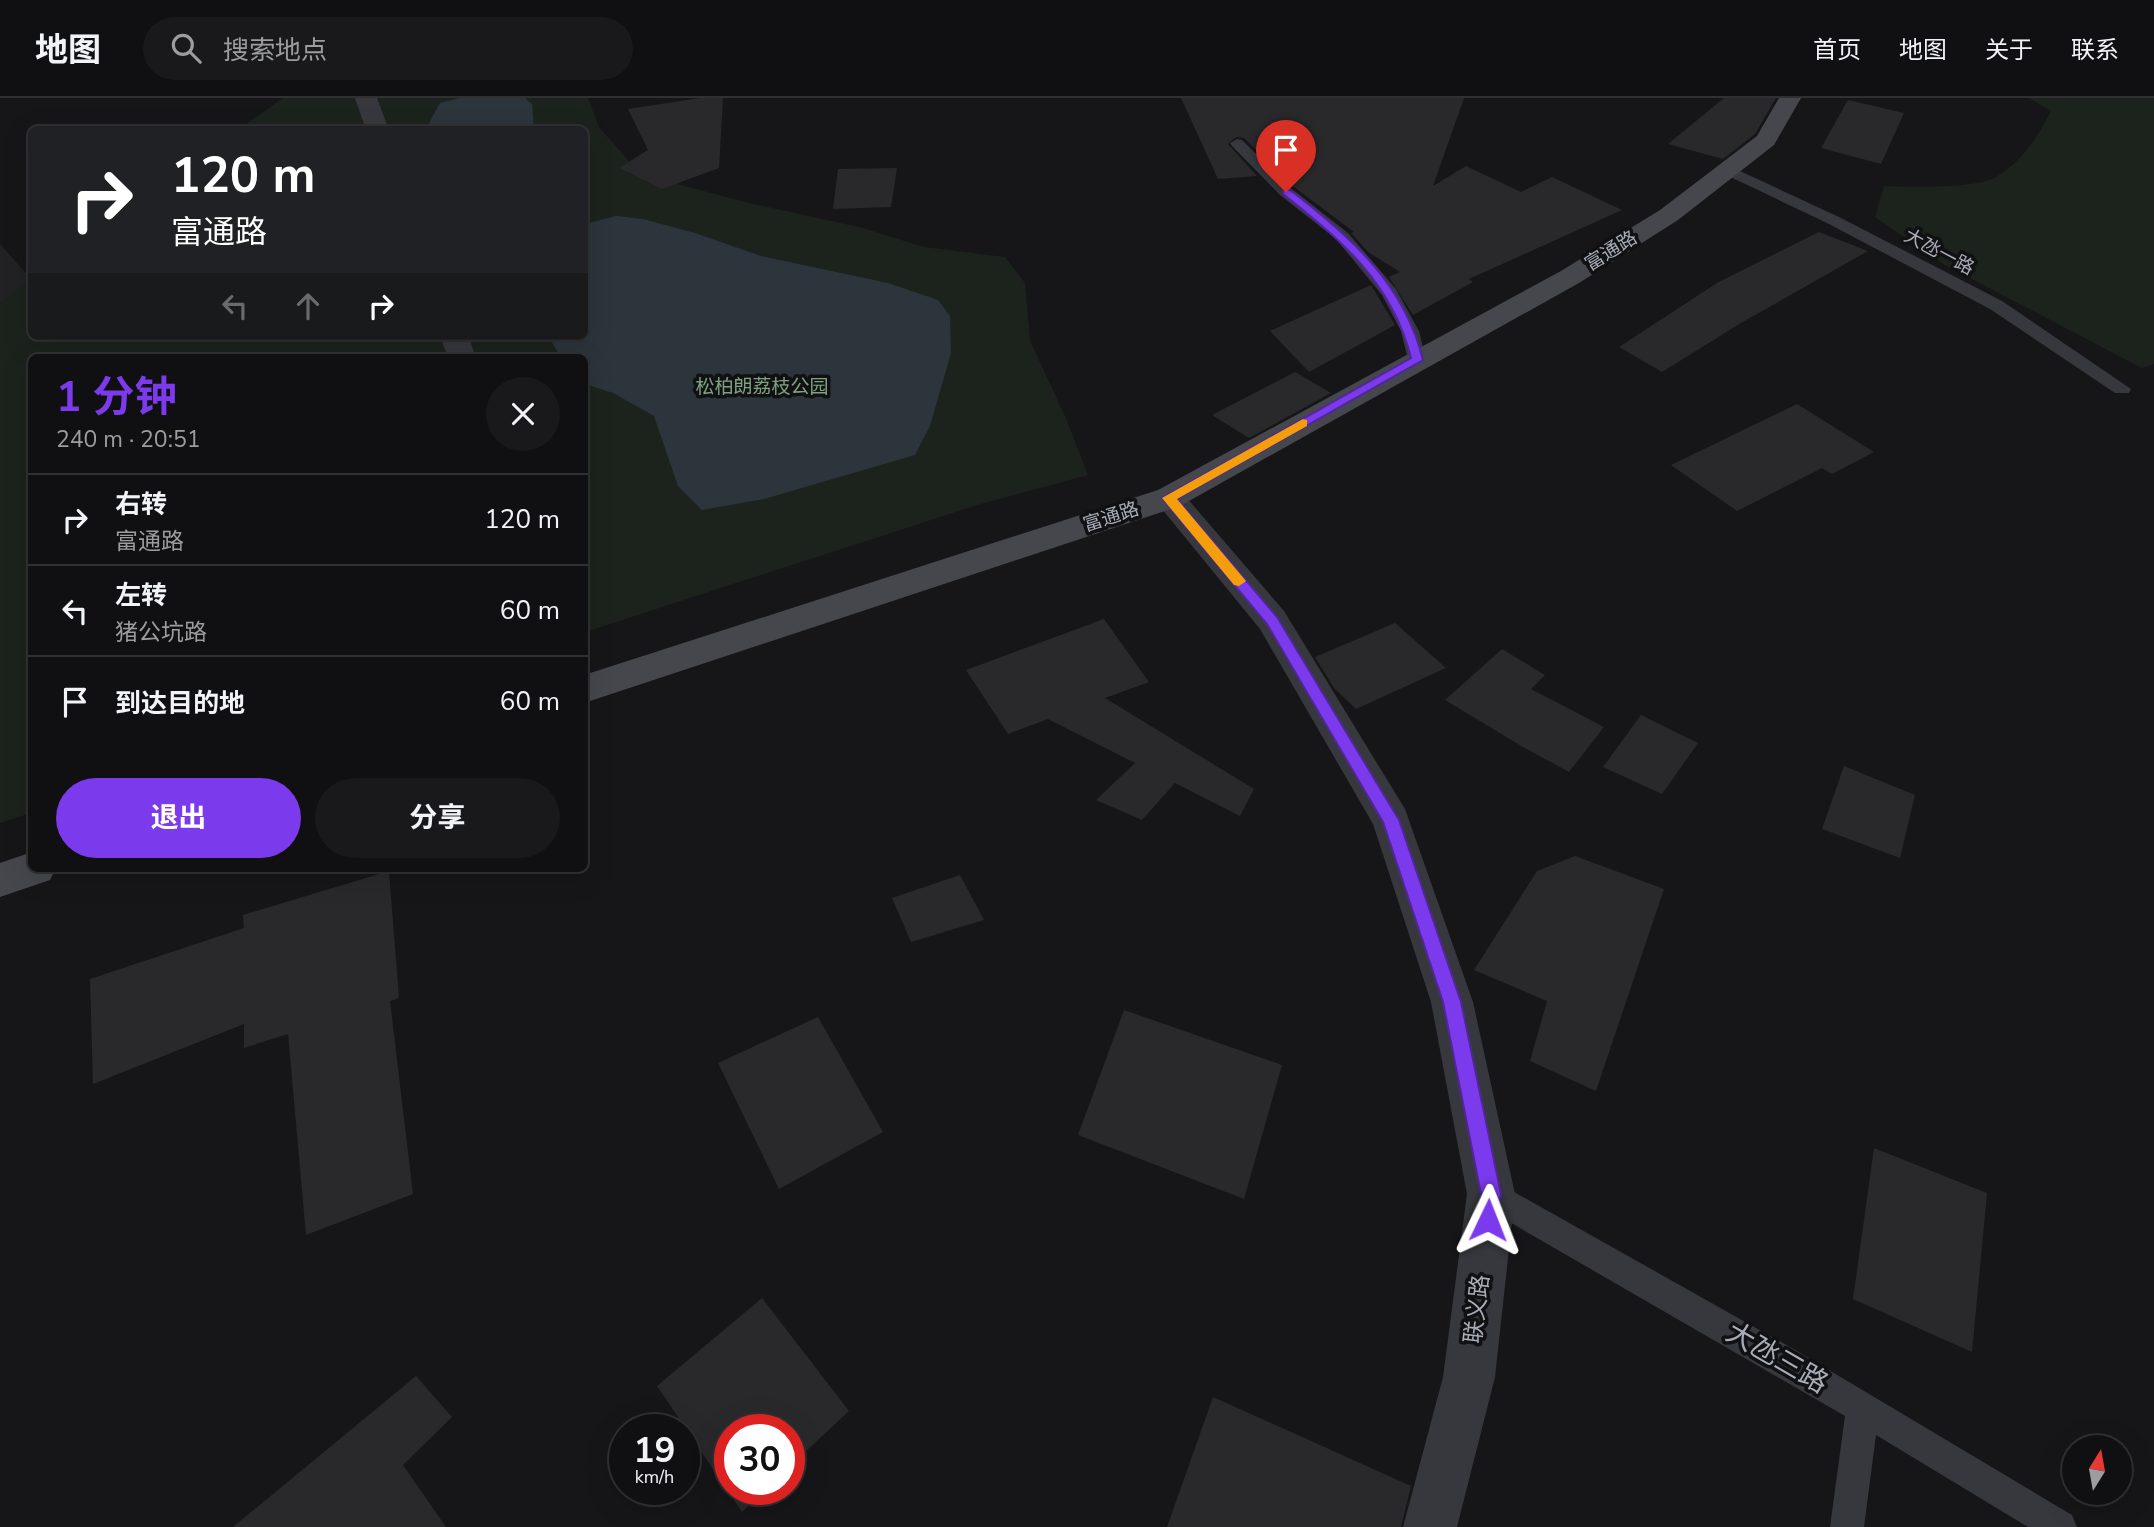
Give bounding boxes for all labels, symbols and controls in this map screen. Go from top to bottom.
search box [143,17,633,80]
text: 地图 [35,28,101,73]
icon: search [167,29,205,67]
text: 搜索地点 [223,33,327,68]
text: 首页 [1813,34,1861,66]
text: 地图 [1899,34,1947,66]
text: 关于 [1985,34,2033,66]
text: 联系 [2071,34,2119,66]
pin [1256,120,1316,192]
icon: arrive [1267,131,1305,169]
text: 120 m [171,142,315,209]
icon: right [56,154,147,245]
text: 富通路 [171,211,267,254]
street label: 大氹一路 [1899,223,1979,281]
street label: 富通路 [1580,225,1642,277]
icon: left [216,287,254,325]
icon: ahead [289,287,327,325]
icon: right [362,287,400,325]
text: 1 分钟 [56,369,177,426]
park label: 松柏朗荔枝公园 [695,374,829,400]
button: close [486,377,560,451]
text: 240 m · 20:51 [56,424,201,455]
text: 右转 [115,487,167,522]
street label: 富通路 [1080,496,1142,538]
icon: right [56,501,94,539]
text: 120 m [484,502,560,537]
text: 富通路 [115,526,184,557]
text: 左转 [115,578,167,613]
icon: left [56,592,94,630]
text: 60 m [500,593,560,628]
text: 猪公坑路 [115,617,207,648]
icon: arrive [56,683,94,721]
text: 60 m [500,684,560,719]
text: 到达目的地 [115,686,245,721]
button: 退出 [56,778,301,858]
button: 分享 [315,778,560,858]
position arrow [1451,1183,1525,1257]
street label: 联义路 [1457,1273,1497,1345]
street label: 大氹三路 [1719,1314,1835,1402]
speed limit sign: 30 [714,1414,805,1505]
text: 19 [633,1427,676,1474]
north arrow [2062,1435,2132,1505]
map controls [2062,1435,2132,1505]
text: km/h [635,1465,674,1489]

